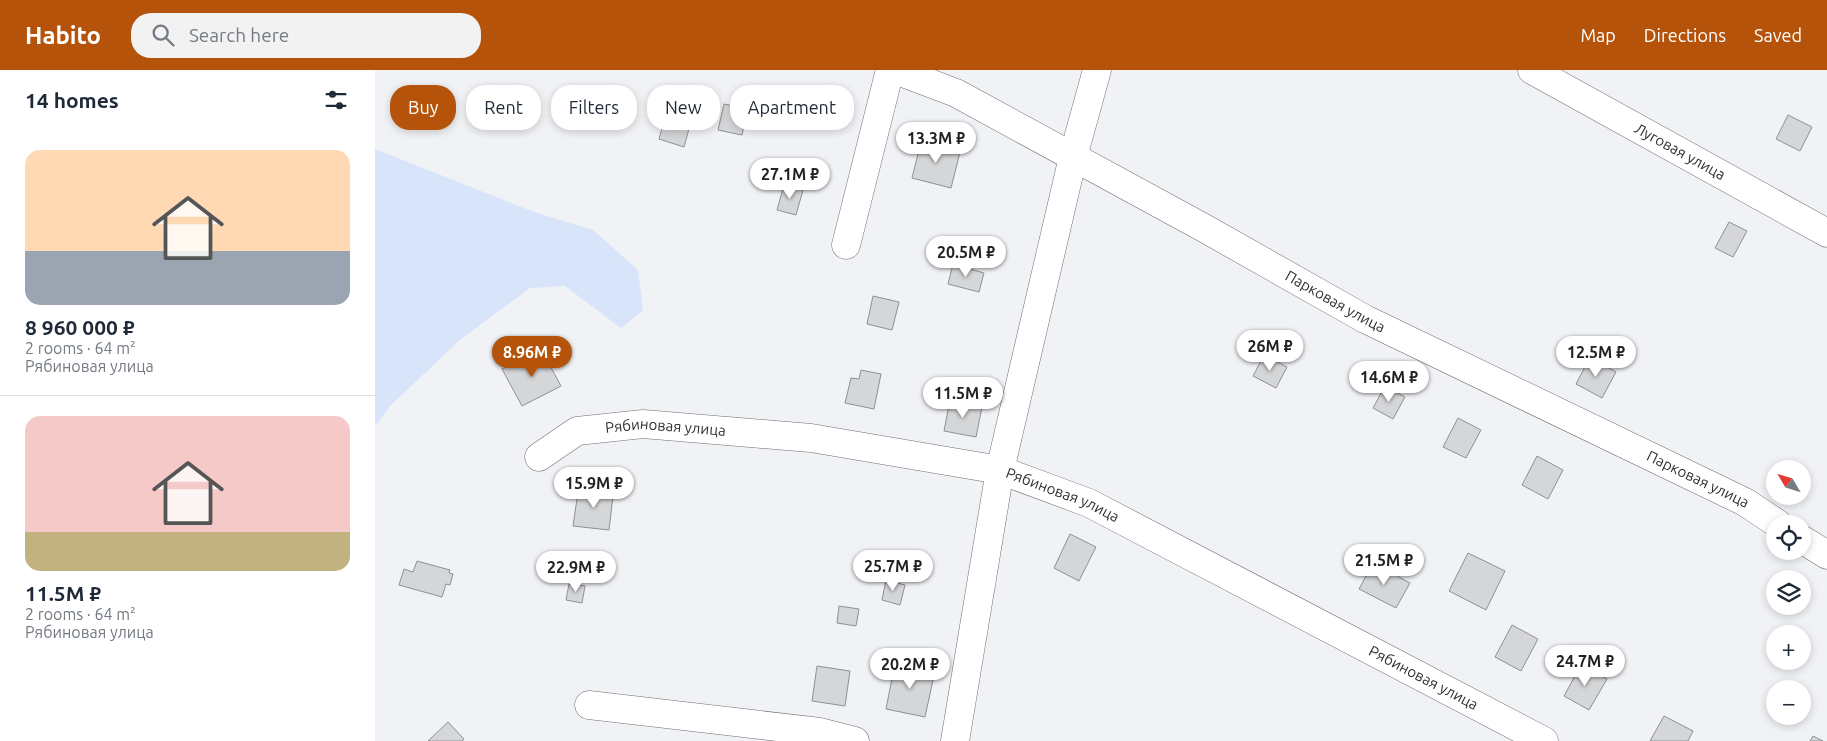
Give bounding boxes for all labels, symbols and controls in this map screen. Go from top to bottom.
search box [131,13,481,58]
icon: search [149,21,177,49]
text: Habito [25,22,101,49]
text: Search here [189,24,289,46]
text: Map [1580,25,1616,45]
text: Directions [1644,25,1726,45]
text: Saved [1754,25,1802,45]
chip: Buy [390,85,456,130]
chip: Rent [466,85,541,130]
chip: Filters [551,85,637,130]
chip: New [647,85,720,130]
chip: Apartment [730,85,854,130]
icon: filters [322,86,350,114]
text: 14 homes [25,88,119,112]
street label: Луговая улица [1632,119,1729,183]
pin: 13.3M ₽ [890,122,982,164]
text: 13.3M ₽ [907,129,965,147]
pin: 27.1M ₽ [744,158,836,200]
text: 27.1M ₽ [761,165,819,183]
icon: home [143,183,233,273]
pin: 20.5M ₽ [920,236,1012,278]
text: 20.5M ₽ [937,243,995,261]
street label: Парковая улица [1282,267,1388,335]
text: 8 960 000 ₽ [25,315,135,339]
pin: 26M ₽ [1235,330,1305,372]
pin: 8.96M ₽ [486,336,578,378]
pin: 12.5M ₽ [1550,336,1642,378]
text: 26M ₽ [1247,337,1293,355]
text: 2 rooms · 64 m² [25,339,136,357]
text: 8.96M ₽ [503,343,561,361]
text: 12.5M ₽ [1567,343,1625,361]
text: Рябиновая улица [25,357,154,375]
pin: 14.6M ₽ [1343,360,1435,403]
text: 14.6M ₽ [1360,368,1418,386]
pin: 11.5M ₽ [917,376,1009,419]
text: 11.5M ₽ [934,384,992,402]
street label: Рябиновая улица [604,415,726,439]
street label: Парковая улица [1644,447,1752,511]
icon: home [143,448,233,538]
north arrow [1766,460,1811,505]
map controls [1766,460,1811,725]
street label: Рябиновая улица [1004,464,1122,525]
pin: 15.9M ₽ [548,466,640,509]
text: 15.9M ₽ [565,474,623,492]
button: locate [1766,515,1811,560]
pin: 21.5M ₽ [1338,544,1430,586]
pin: 22.9M ₽ [530,550,622,593]
pin: 25.7M ₽ [847,550,939,592]
text: 21.5M ₽ [1355,551,1413,569]
text: 25.7M ₽ [864,557,922,575]
text: 22.9M ₽ [547,558,605,576]
button: layers [1766,570,1811,615]
text: 11.5M ₽ [25,581,101,605]
text: 2 rooms · 64 m² [25,605,136,623]
text: Рябиновая улица [25,623,154,641]
button: + [1766,625,1811,670]
street label: Рябиновая улица [1366,642,1481,713]
pin: 24.7M ₽ [1539,644,1631,687]
pin: 20.2M ₽ [864,648,956,690]
text: 24.7M ₽ [1556,652,1614,670]
text: 20.2M ₽ [881,655,939,673]
button: − [1766,680,1811,725]

